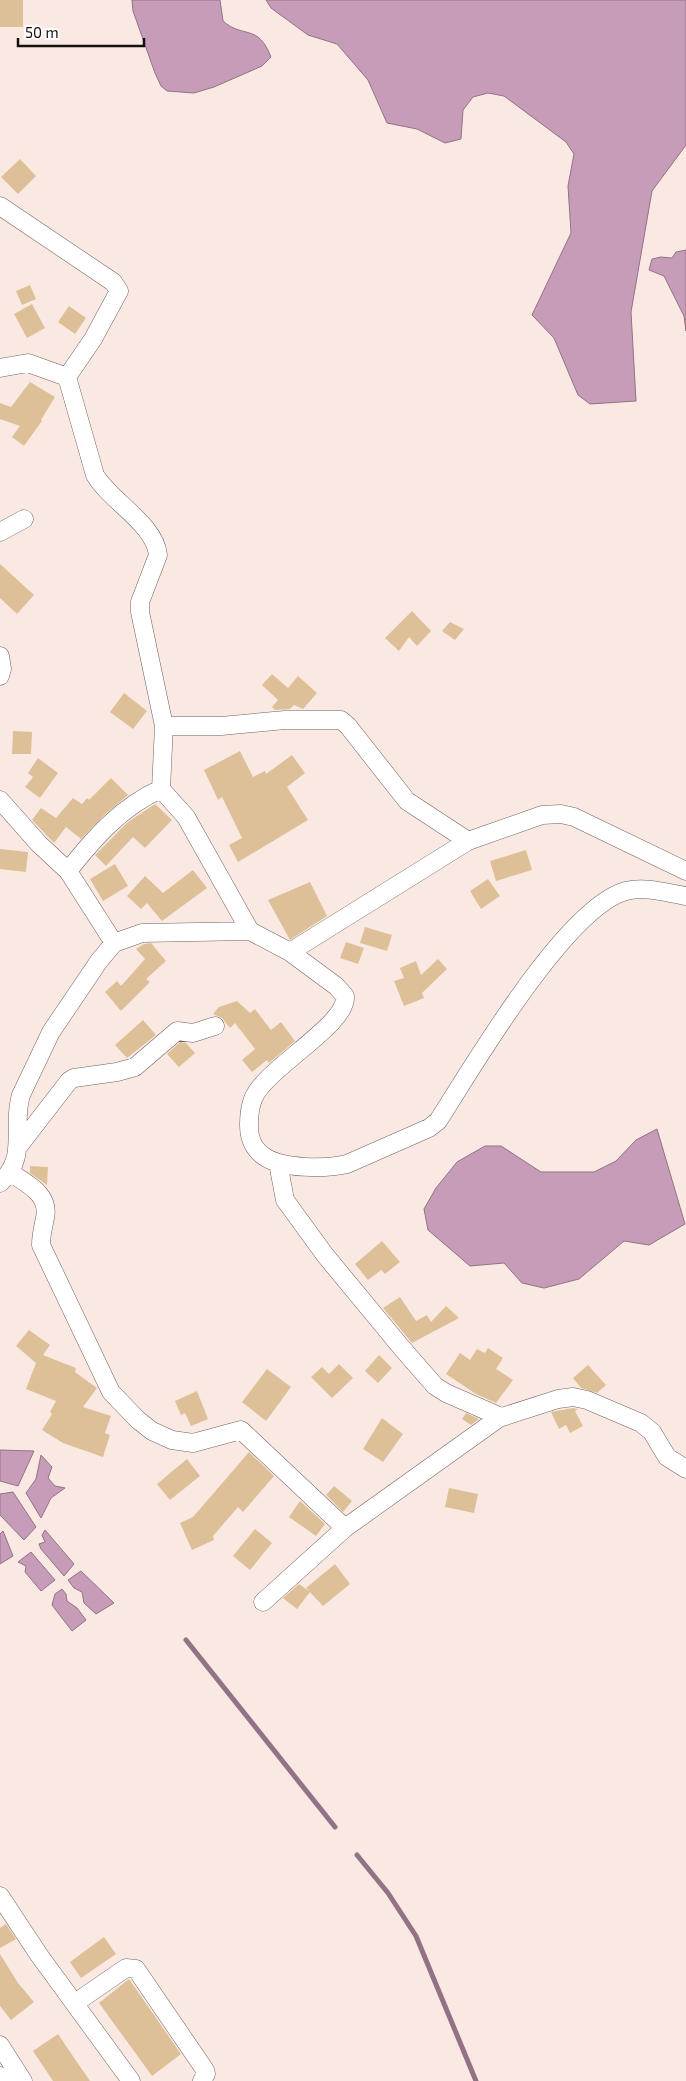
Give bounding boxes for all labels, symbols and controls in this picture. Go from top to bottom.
scale bar [18,15,144,47]
text: 50 m [25,23,59,41]

